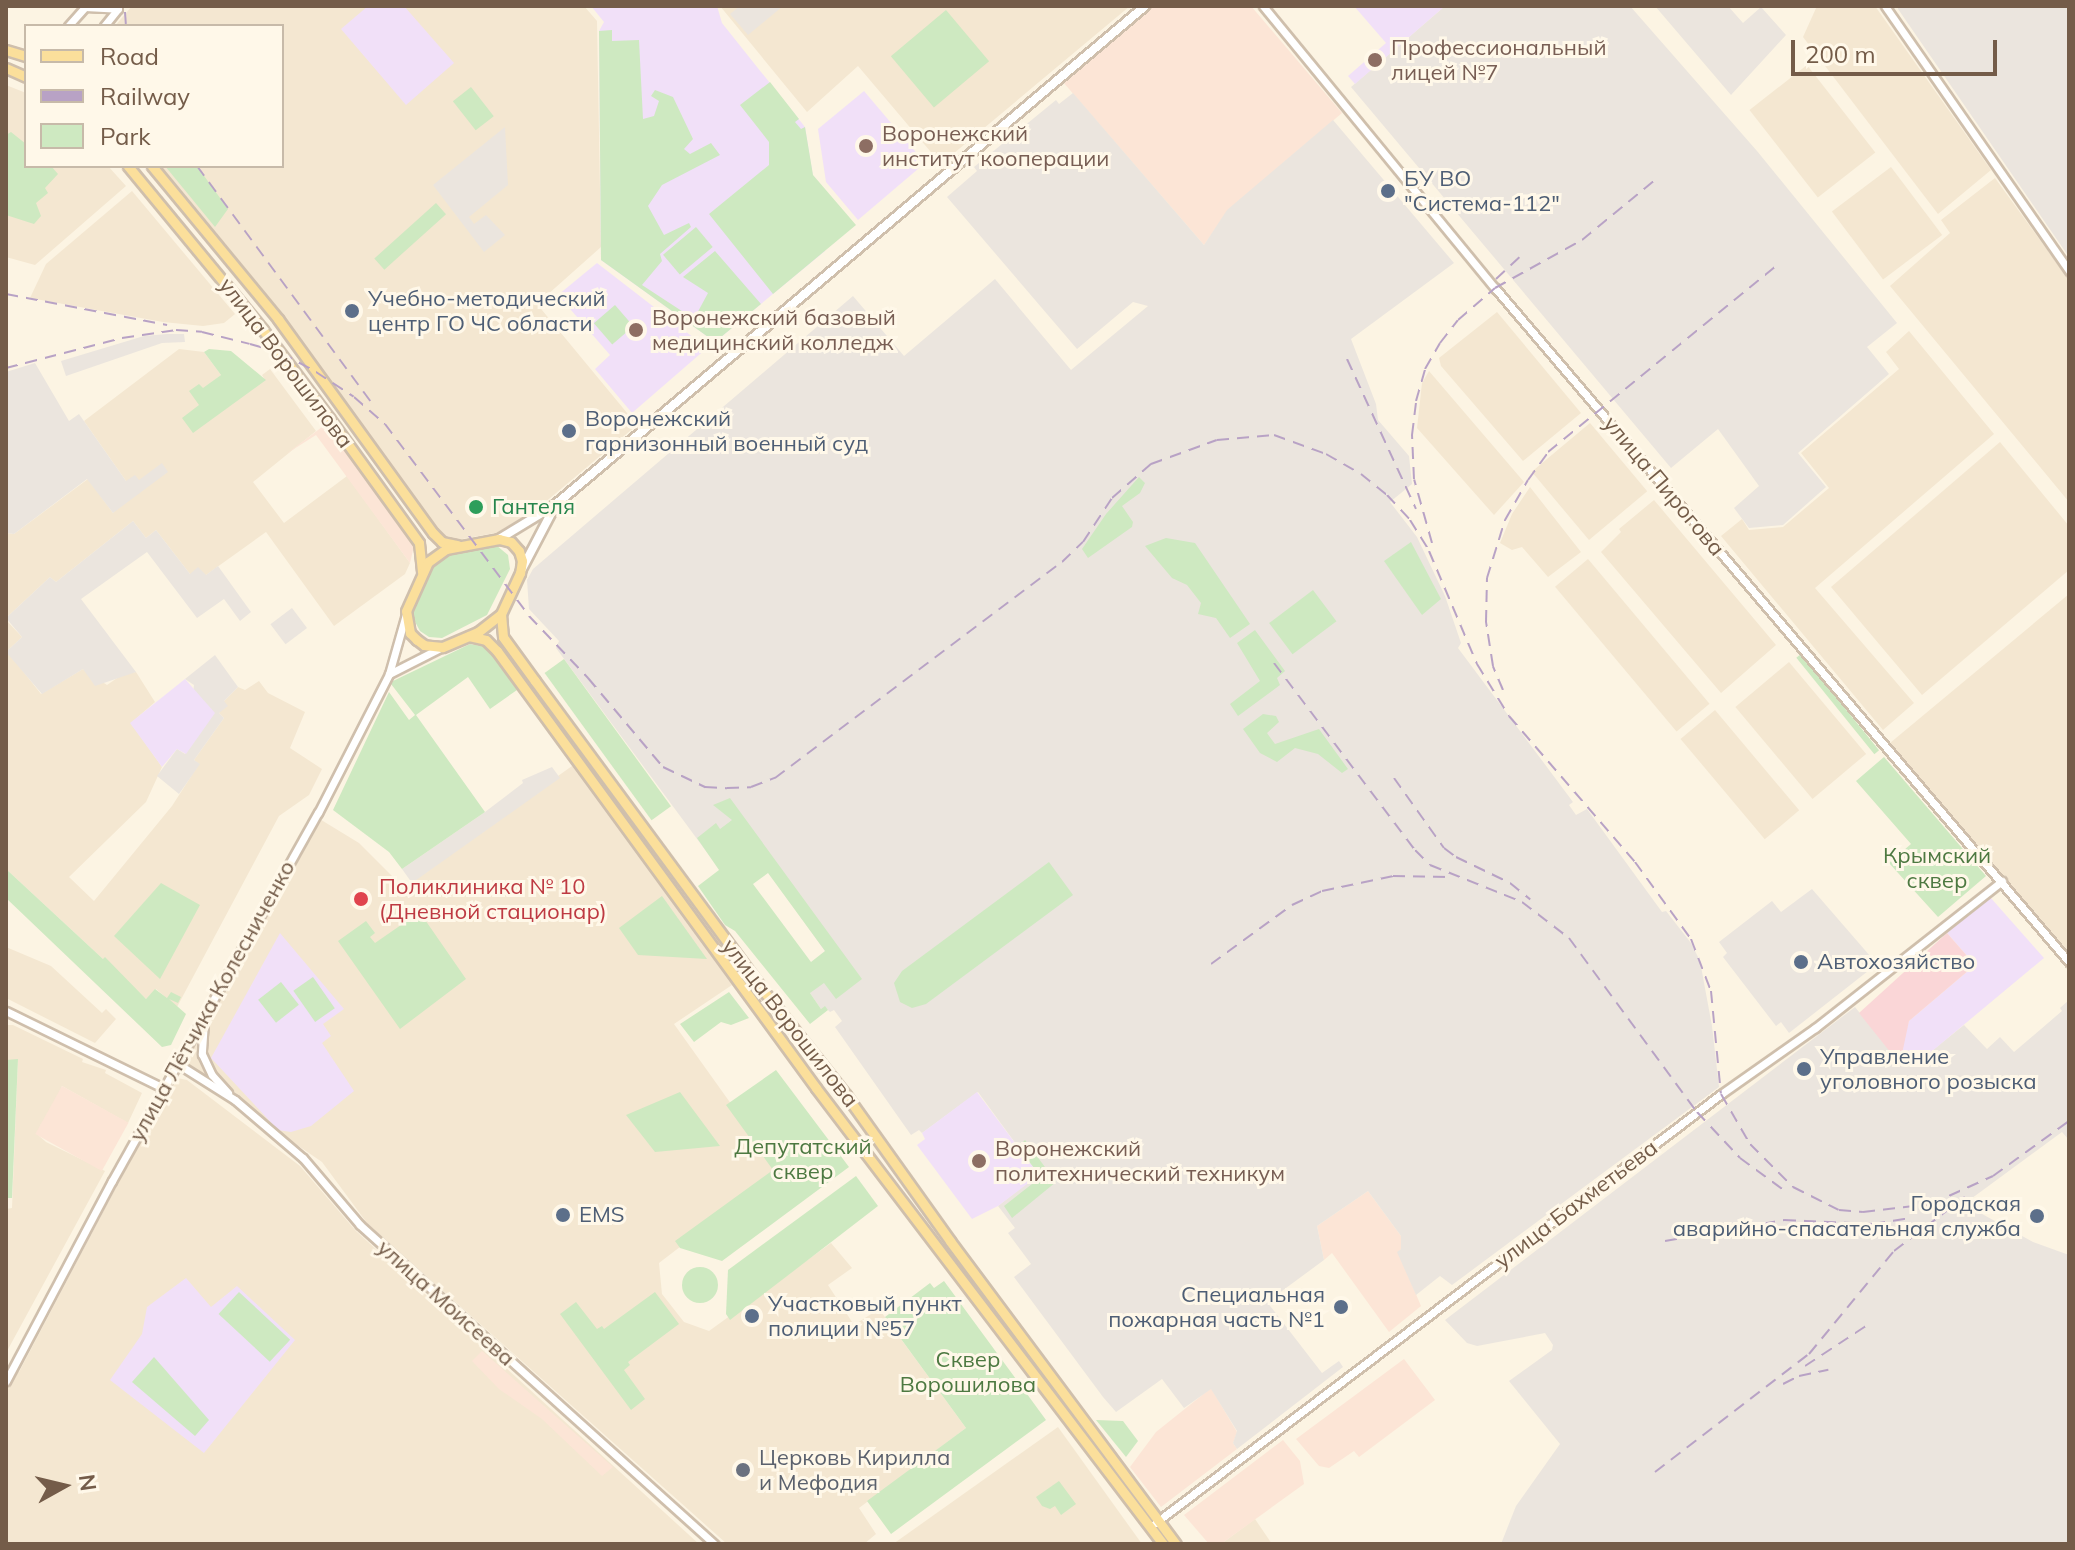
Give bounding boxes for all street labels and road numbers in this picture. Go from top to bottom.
street label: улица Ворошилова [213,273,359,453]
street label: улица Пирогова [1598,411,1730,561]
street label: улица Лётчика Колесниченко [124,856,300,1146]
street label: улица Ворошилова [716,934,864,1112]
street label: улица Бахметьева [1489,1134,1663,1274]
street label: улица Моисеева [372,1234,520,1372]

